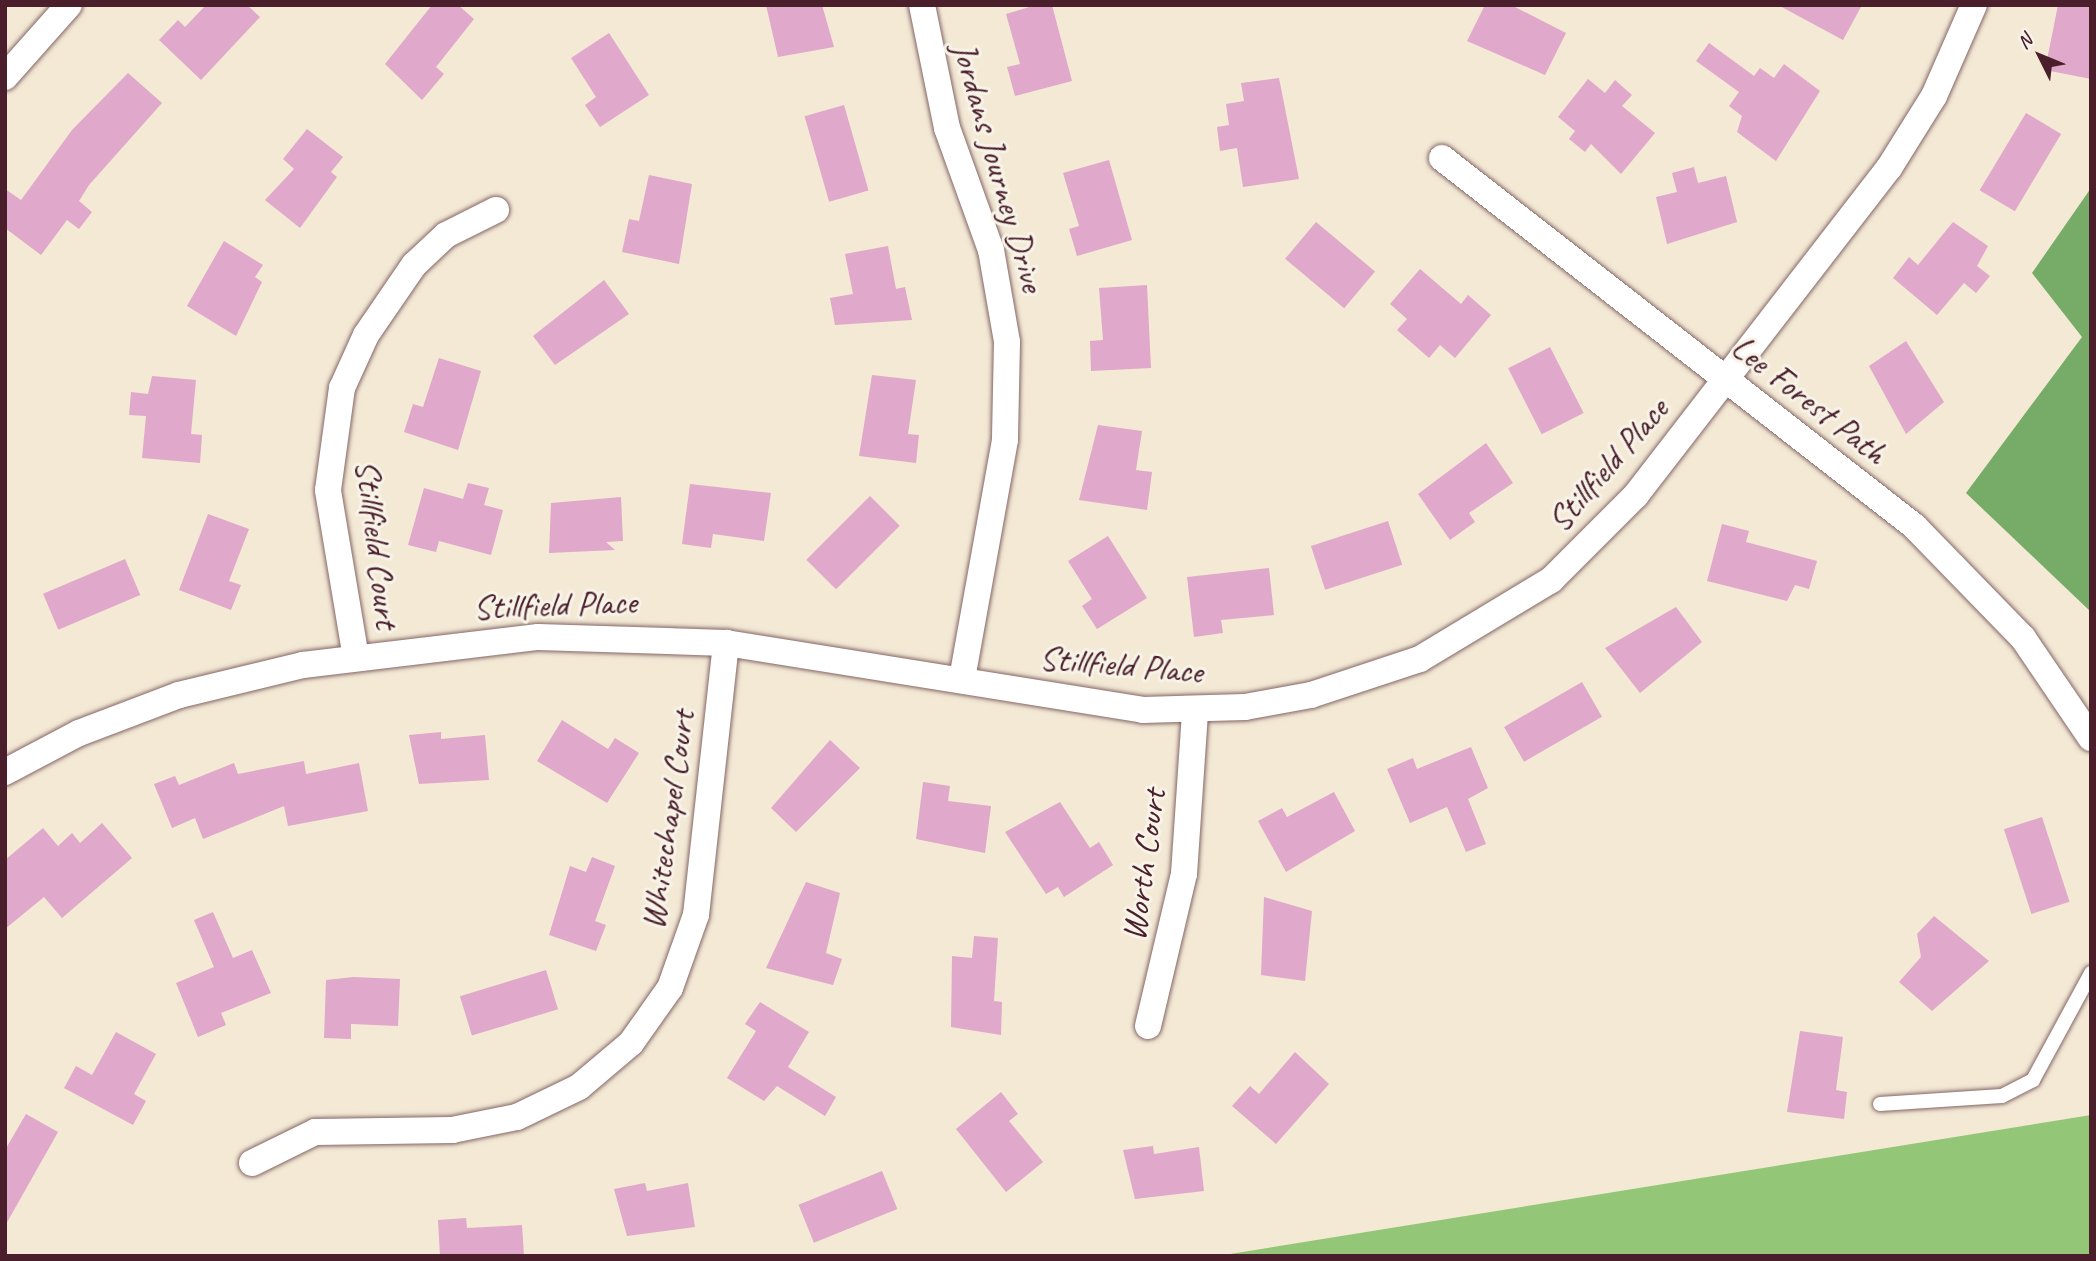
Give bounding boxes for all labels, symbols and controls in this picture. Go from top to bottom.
north arrow [2005,21,2075,91]
text: N [2012,29,2037,54]
street label: Jordans Journey Drive [942,37,1054,297]
street label: Lee Forest Path [1722,326,1896,474]
street label: Stillfield Place [1538,389,1678,541]
street label: Stillfield Court [346,457,408,631]
street label: Stillfield Place [472,581,638,629]
street label: Stillfield Place [1037,637,1205,693]
street label: Whitechapel Court [632,708,704,932]
street label: Worth Court [1113,787,1175,943]

